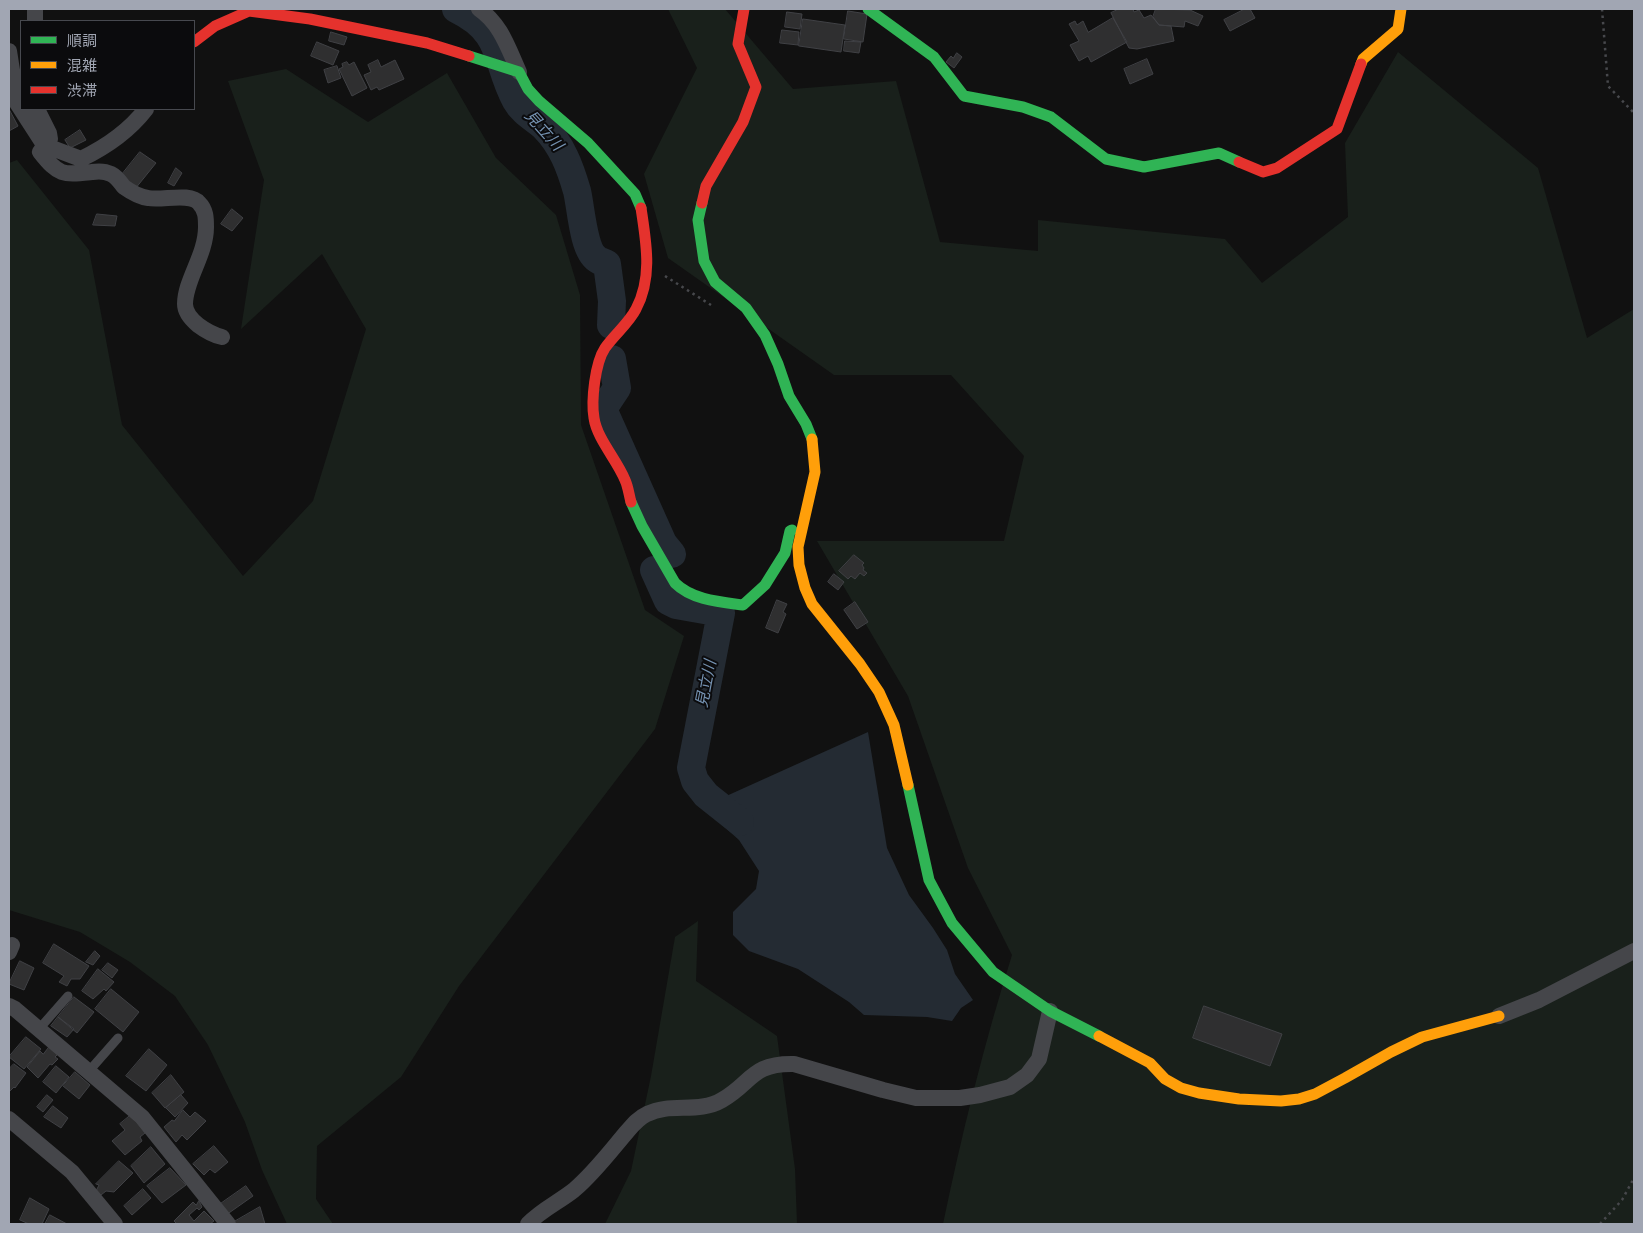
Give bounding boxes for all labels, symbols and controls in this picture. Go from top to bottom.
legend [20,20,195,110]
text: 順調 [67,31,97,51]
text: 混雑 [67,56,97,76]
text: 渋滞 [67,81,97,101]
water label: 見立川 [520,107,566,155]
water label: 見立川 [693,659,721,709]

